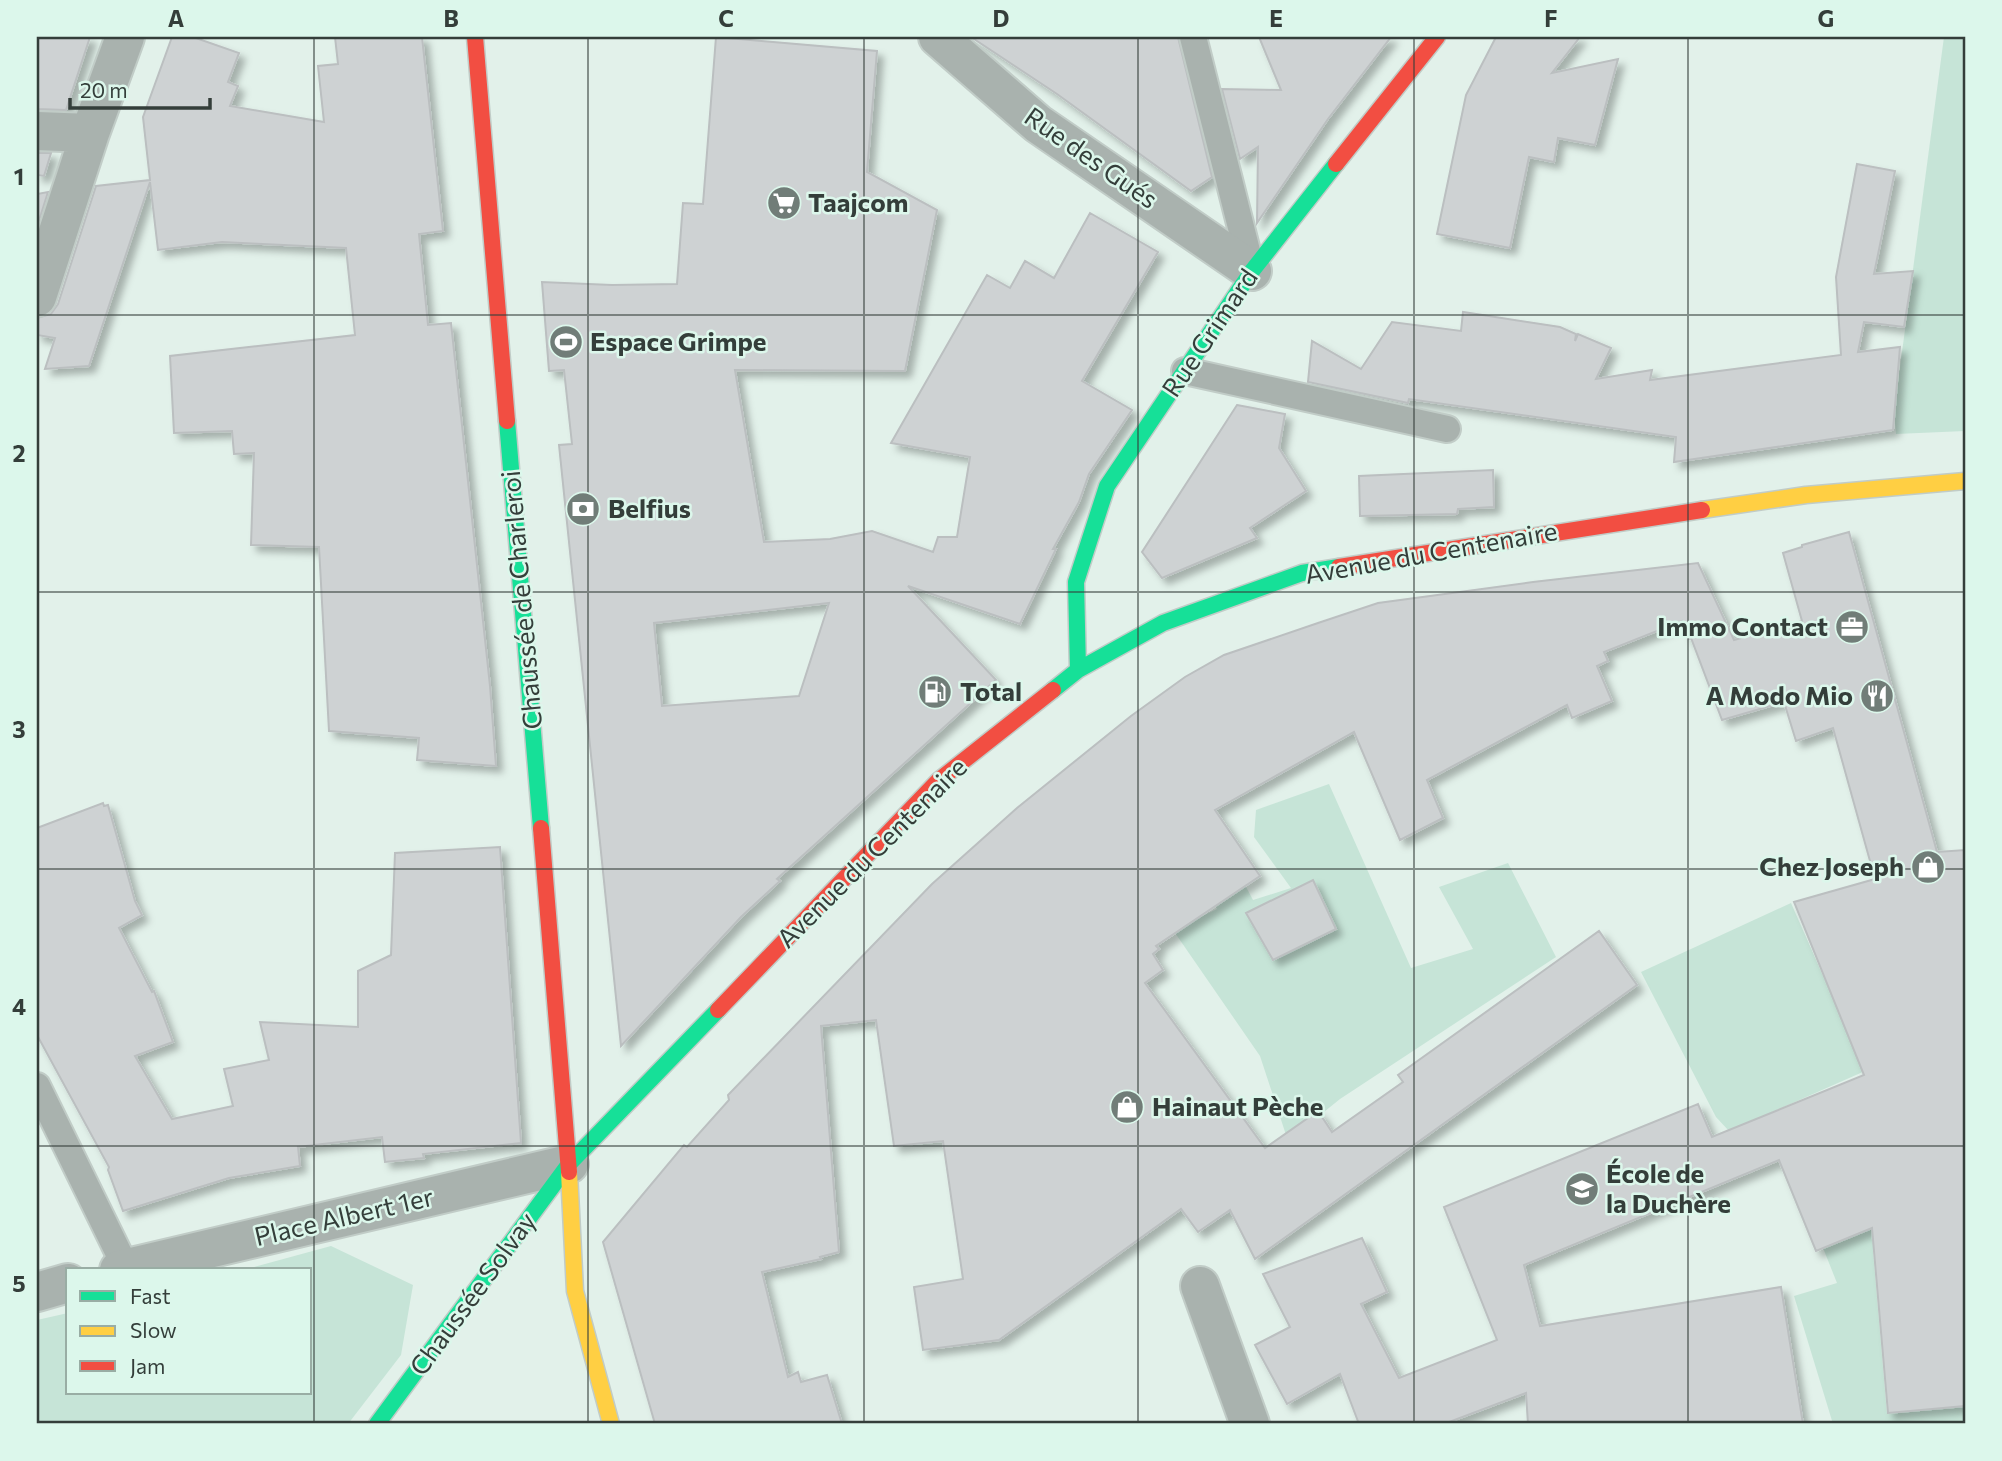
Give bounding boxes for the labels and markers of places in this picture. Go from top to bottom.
supermarket icon: Taajcom [765,184,803,222]
place label: Taajcom [808,186,908,217]
sports icon: Espace Grimpe [547,323,585,361]
place label: Espace Grimpe [590,325,767,356]
bank icon: Belfius [564,490,602,528]
place label: Belfius [608,492,691,523]
office icon: Immo Contact [1833,608,1871,646]
place label: Immo Contact [1657,610,1828,641]
fuel station icon: Total [916,673,954,711]
place label: Total [960,675,1022,706]
restaurant icon: A Modo Mio [1858,677,1896,715]
place label: A Modo Mio [1705,679,1853,710]
shop icon: Chez Joseph [1909,848,1947,886]
place label: Chez Joseph [1759,850,1904,881]
shop icon: Hainaut Pèche [1108,1088,1146,1126]
place label: Hainaut Pèche [1152,1090,1324,1121]
place label: École de la Duchère [1606,1157,1731,1218]
school or university icon: École de la Duchère [1563,1170,1601,1208]

